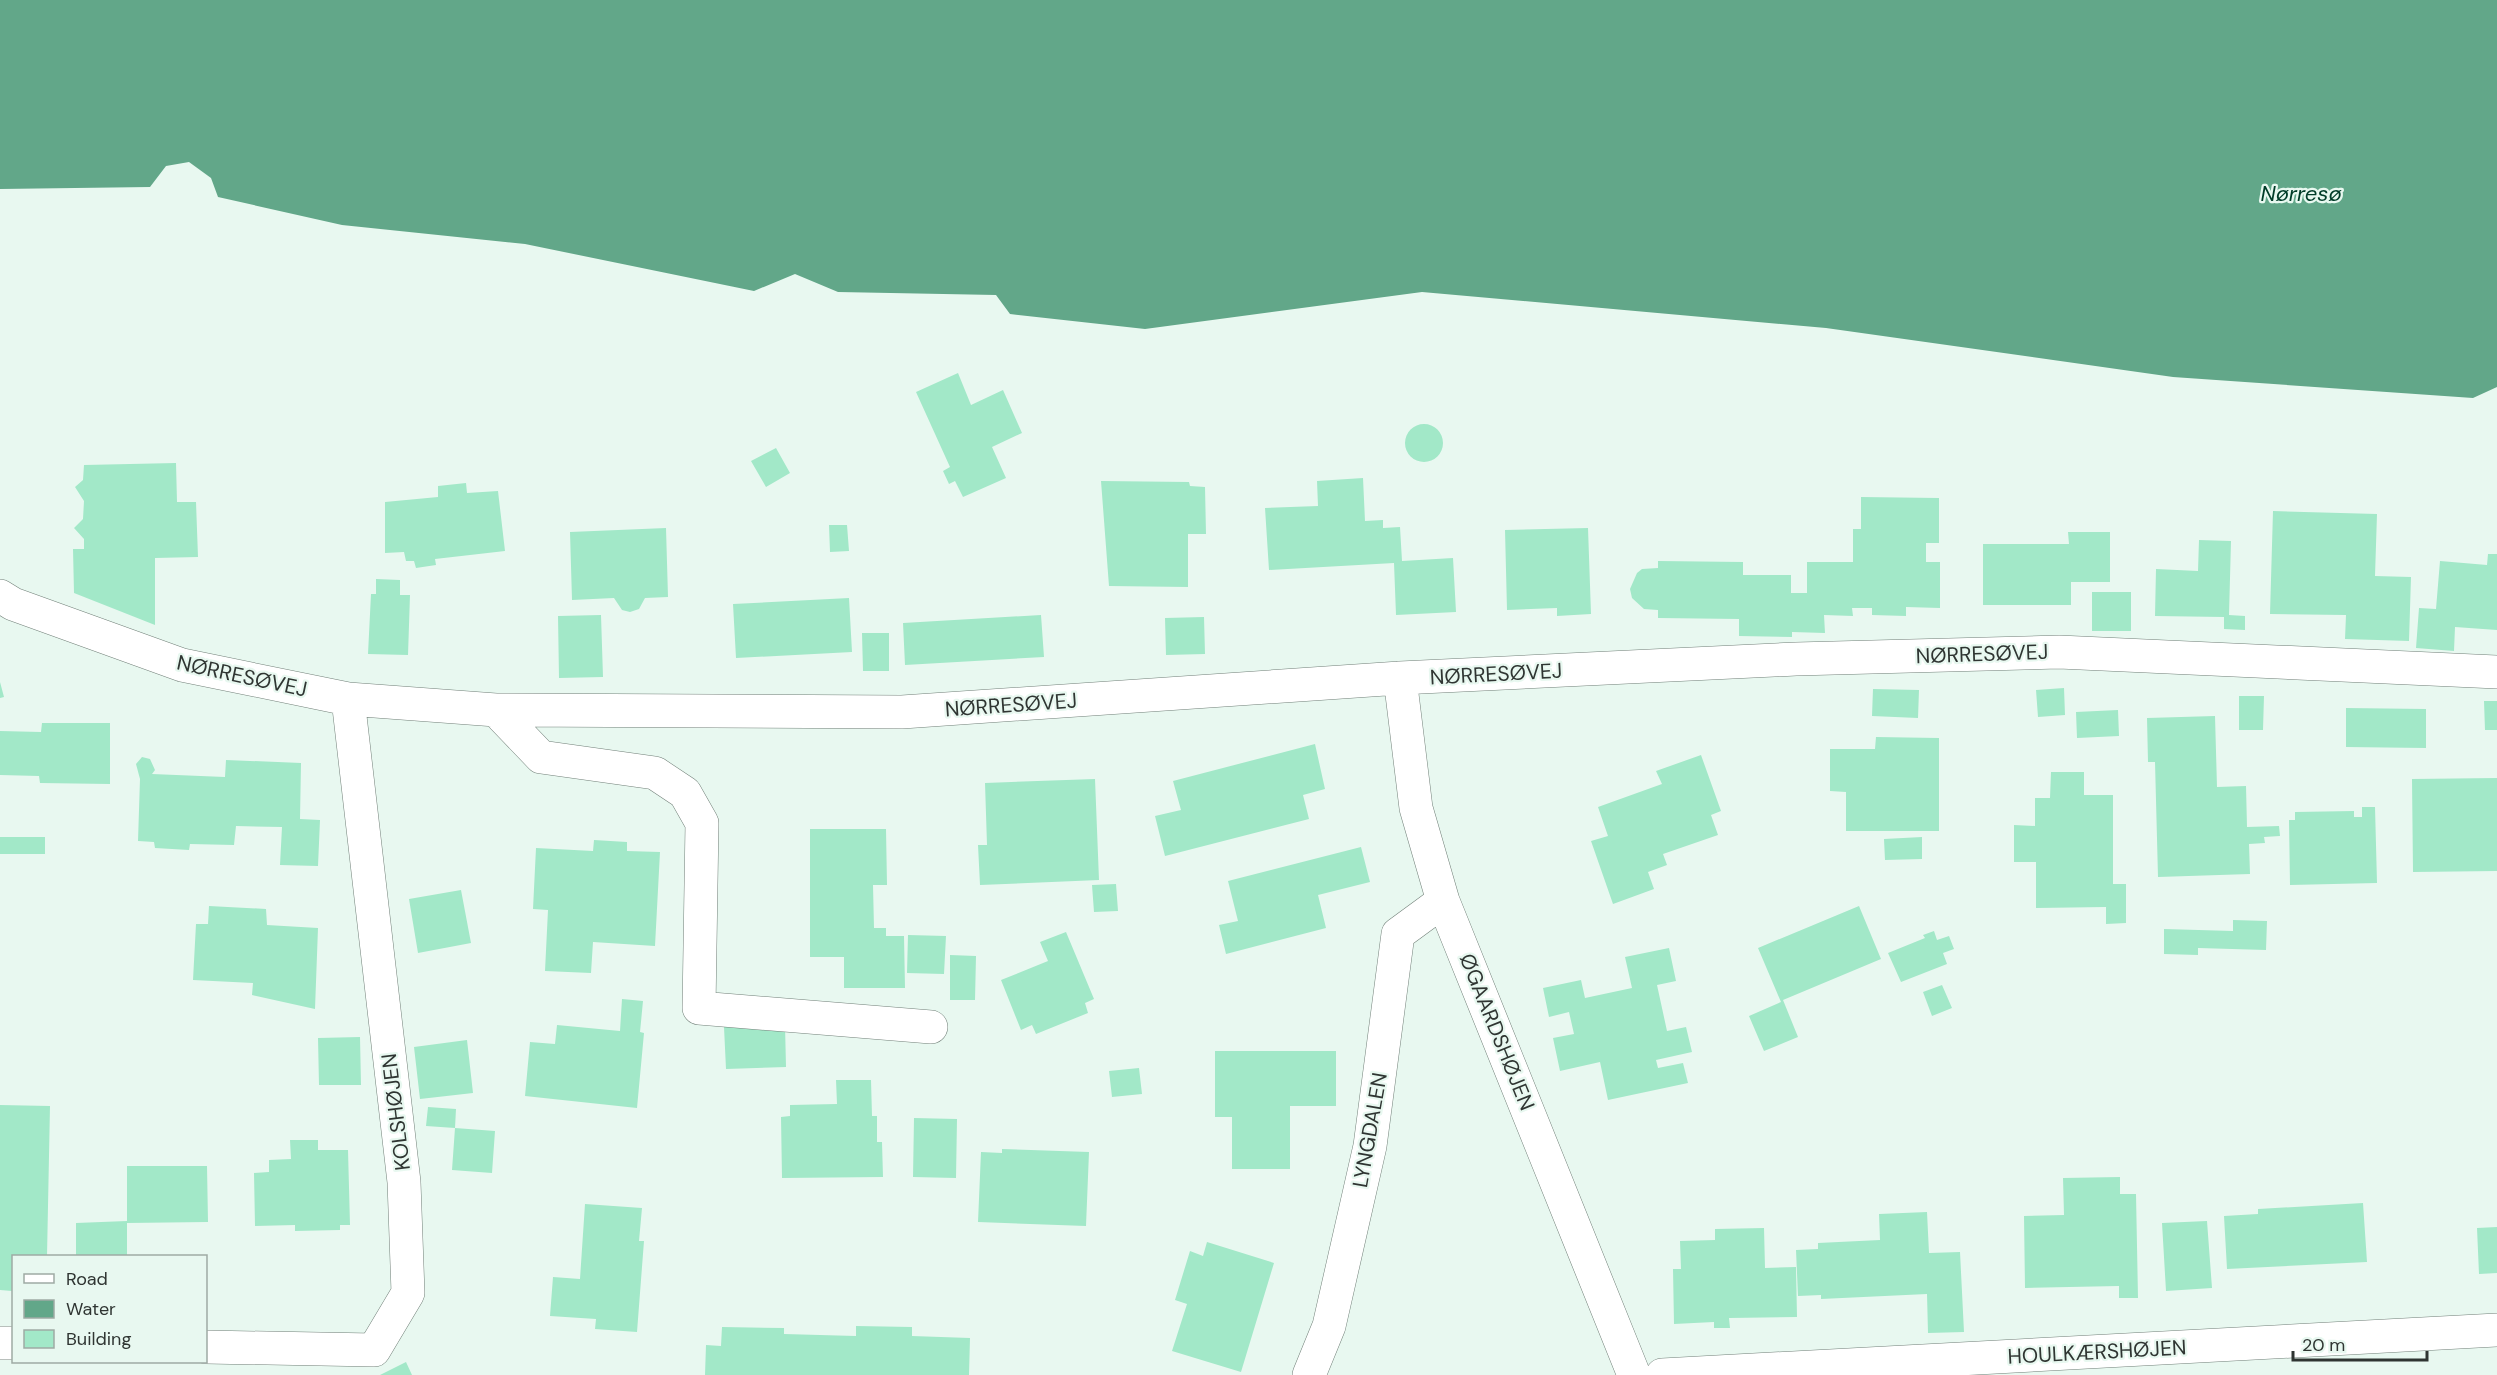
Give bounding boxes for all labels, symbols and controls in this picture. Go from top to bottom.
water label: Nørresø [2260,179,2342,208]
street label: NØRRESØVEJ [1915,638,2049,670]
street label: NØRRESØVEJ [174,649,310,703]
street label: NØRRESØVEJ [1429,657,1563,691]
street label: NØRRESØVEJ [944,686,1078,724]
street label: ØGAARDSHØJEN [1453,949,1541,1115]
street label: KOLSHØJEN [375,1052,417,1172]
street label: LYNGDALEN [1346,1070,1394,1190]
legend [12,1255,207,1363]
text: Road [66,1267,108,1291]
text: Water [66,1297,116,1321]
scale bar [2293,1324,2426,1362]
text: Building [66,1327,131,1351]
street label: HOULKÆRSHØJEN [2007,1333,2187,1371]
text: 20 m [2302,1333,2345,1357]

